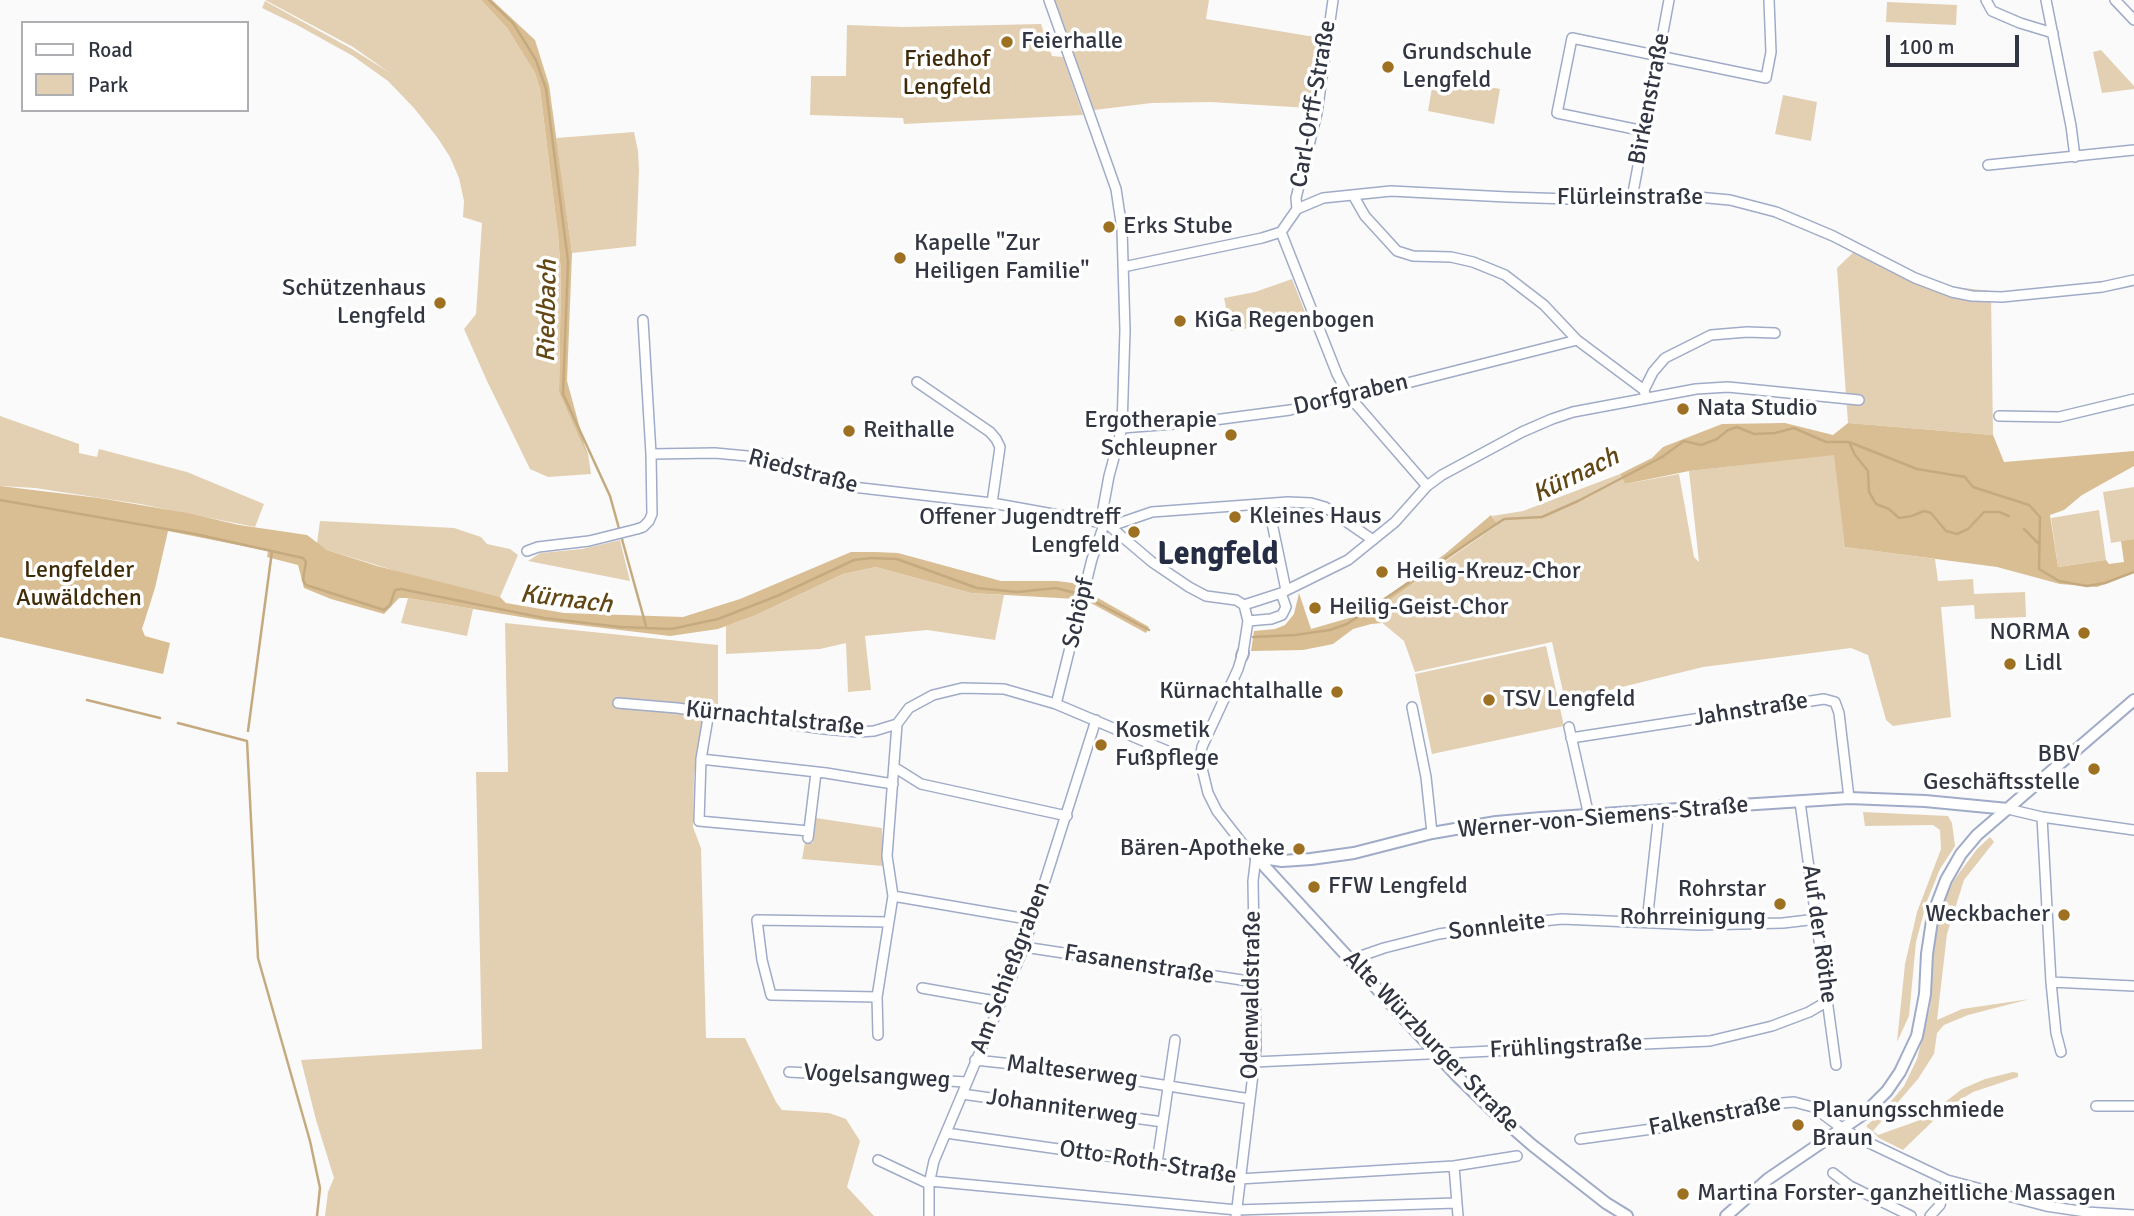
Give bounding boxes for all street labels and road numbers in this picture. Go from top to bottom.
street label: Carl-Orff-Straße [1285,18,1343,190]
street label: Birkenstraße [1623,31,1677,167]
street label: Flürleinstraße [1557,184,1703,212]
street label: Dorfgraben [1291,368,1411,422]
street label: Riedstraße [745,444,861,500]
street label: Schöpf [1057,575,1101,651]
street label: Jahnstraße [1692,687,1810,733]
street label: Kürnachtalstraße [684,695,866,743]
street label: Werner-von-Siemens-Straße [1456,791,1750,845]
street label: Auf der Röthe [1795,863,1843,1005]
street label: Am Schießgraben [965,878,1057,1058]
street label: Sonnleite [1447,907,1547,947]
street label: Odenwaldstraße [1236,910,1268,1080]
street label: Fasanenstraße [1062,939,1216,991]
street label: Alte Würzburger Straße [1337,945,1525,1139]
street label: Frühlingstraße [1489,1029,1643,1065]
street label: Malteserweg [1005,1050,1139,1094]
street label: Vogelsangweg [803,1059,951,1095]
street label: Johanniterweg [985,1083,1139,1133]
street label: Falkenstraße [1646,1089,1784,1143]
street label: Otto-Roth-Straße [1057,1135,1239,1191]

